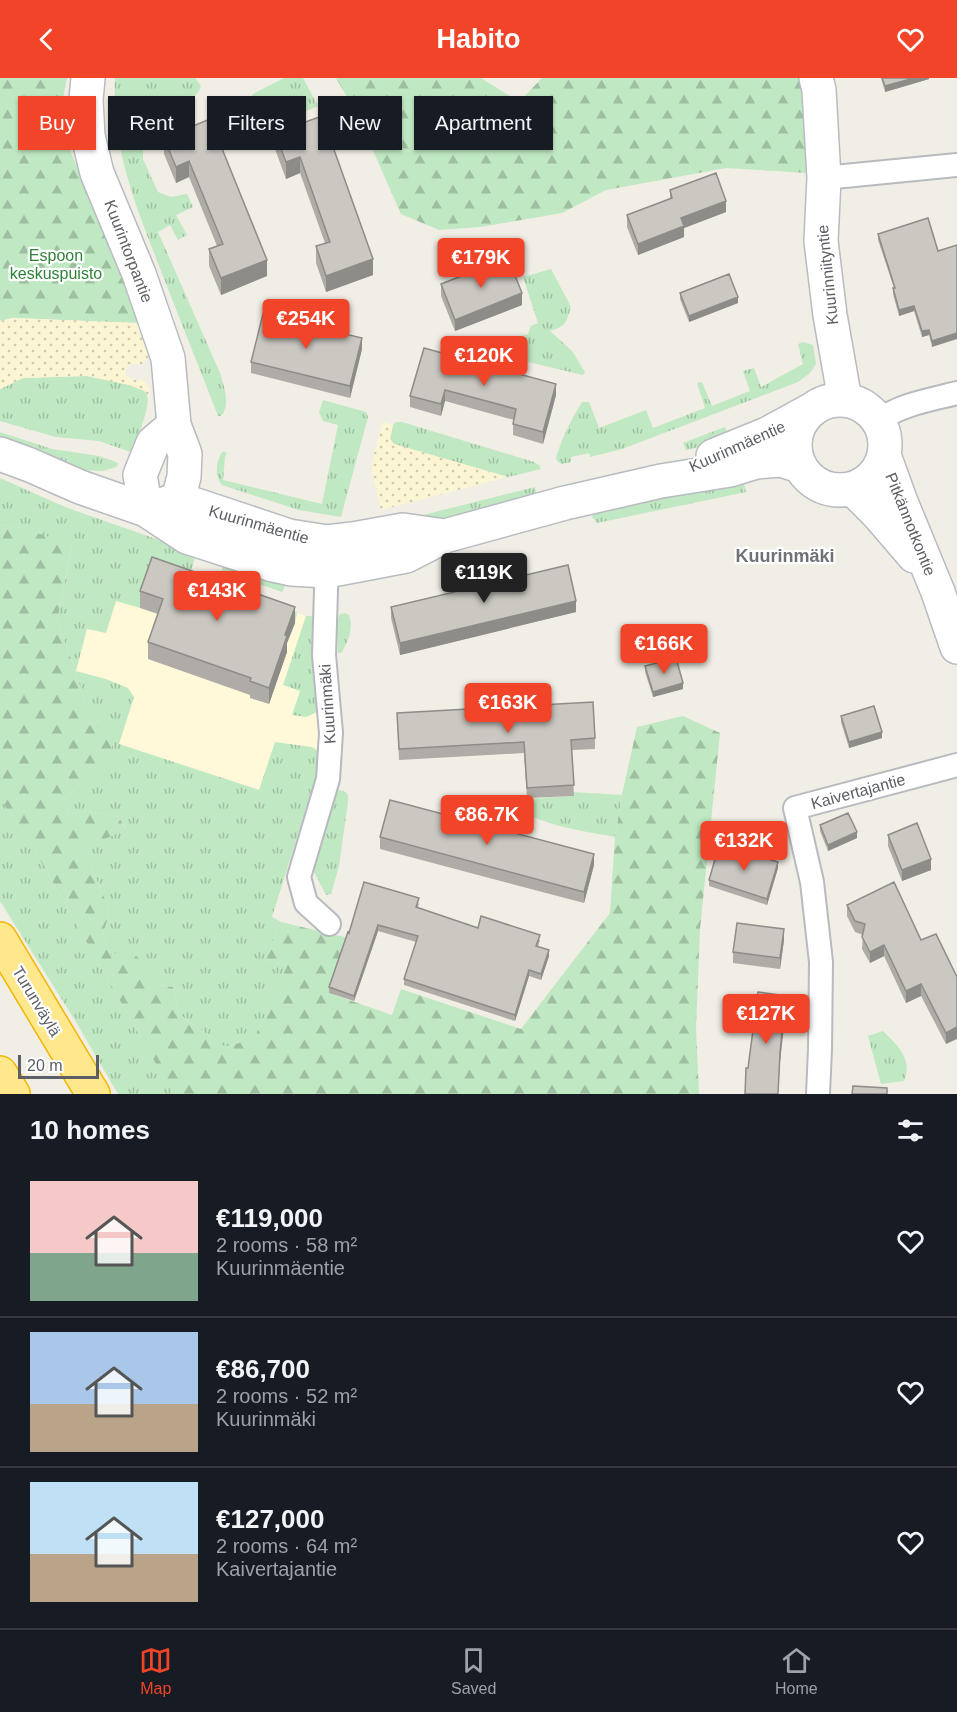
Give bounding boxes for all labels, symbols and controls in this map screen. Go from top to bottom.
icon: back [30,23,63,56]
icon: heart [894,23,927,56]
text: Habito [437,24,521,54]
chip: Buy [18,96,96,150]
chip: Rent [108,96,195,150]
chip: Filters [207,96,306,150]
chip: New [318,96,402,150]
chip: Apartment [414,96,553,150]
street label: Kuurintorpantie [101,197,156,305]
street label: Kuurinniityntie [814,224,841,326]
pin: €179K [439,238,523,289]
text: €179K [452,246,510,268]
park label: Espoon keskuspuisto [10,247,102,282]
pin: €254K [264,299,348,350]
text: €254K [277,307,335,329]
pin: €120K [442,336,526,387]
text: €120K [455,344,513,366]
street label: Kuurinmäentie [687,418,788,475]
street label: Pitkännotkontie [882,470,939,578]
street label: Kuurinmäentie [207,502,311,547]
district label: Kuurinmäki [735,546,835,566]
pin: €119K [442,553,526,604]
text: €119K [455,561,513,583]
pin: €143K [175,571,259,622]
text: €143K [188,579,246,601]
pin: €166K [622,624,706,675]
text: €166K [635,632,693,654]
street label: Kuurinmäki [316,663,339,744]
pin: €163K [466,683,550,734]
text: €163K [479,691,537,713]
street label: Kaivertajantie [809,771,907,812]
pin: €86.7K [438,795,536,846]
text: €86.7K [455,803,519,825]
pin: €132K [702,821,786,872]
text: €132K [715,829,773,851]
street label: Turunväylä [9,963,64,1039]
pin: €127K [724,994,808,1045]
text: €127K [737,1002,795,1024]
scale bar [18,1052,99,1079]
text: 20 m [27,1057,63,1074]
icon: filters [894,1114,927,1147]
text: 10 homes [30,1115,150,1145]
text: €119,000 [216,1203,323,1233]
icon: home [78,1205,150,1277]
icon: heart [894,1225,927,1258]
text: 2 rooms · 58 m² [216,1234,357,1256]
text: Kuurinmäentie [216,1257,345,1279]
text: €86,700 [216,1354,310,1384]
icon: home [78,1356,150,1428]
icon: heart [894,1376,927,1409]
text: 2 rooms · 52 m² [216,1385,357,1407]
text: Kuurinmäki [216,1408,316,1430]
text: €127,000 [216,1504,324,1534]
icon: home [78,1506,150,1578]
icon: heart [894,1526,927,1559]
text: 2 rooms · 64 m² [216,1535,357,1557]
text: Kaivertajantie [216,1558,337,1580]
tab: Map [139,1644,172,1698]
tab: Saved [451,1644,496,1698]
tab: Home [775,1644,818,1698]

